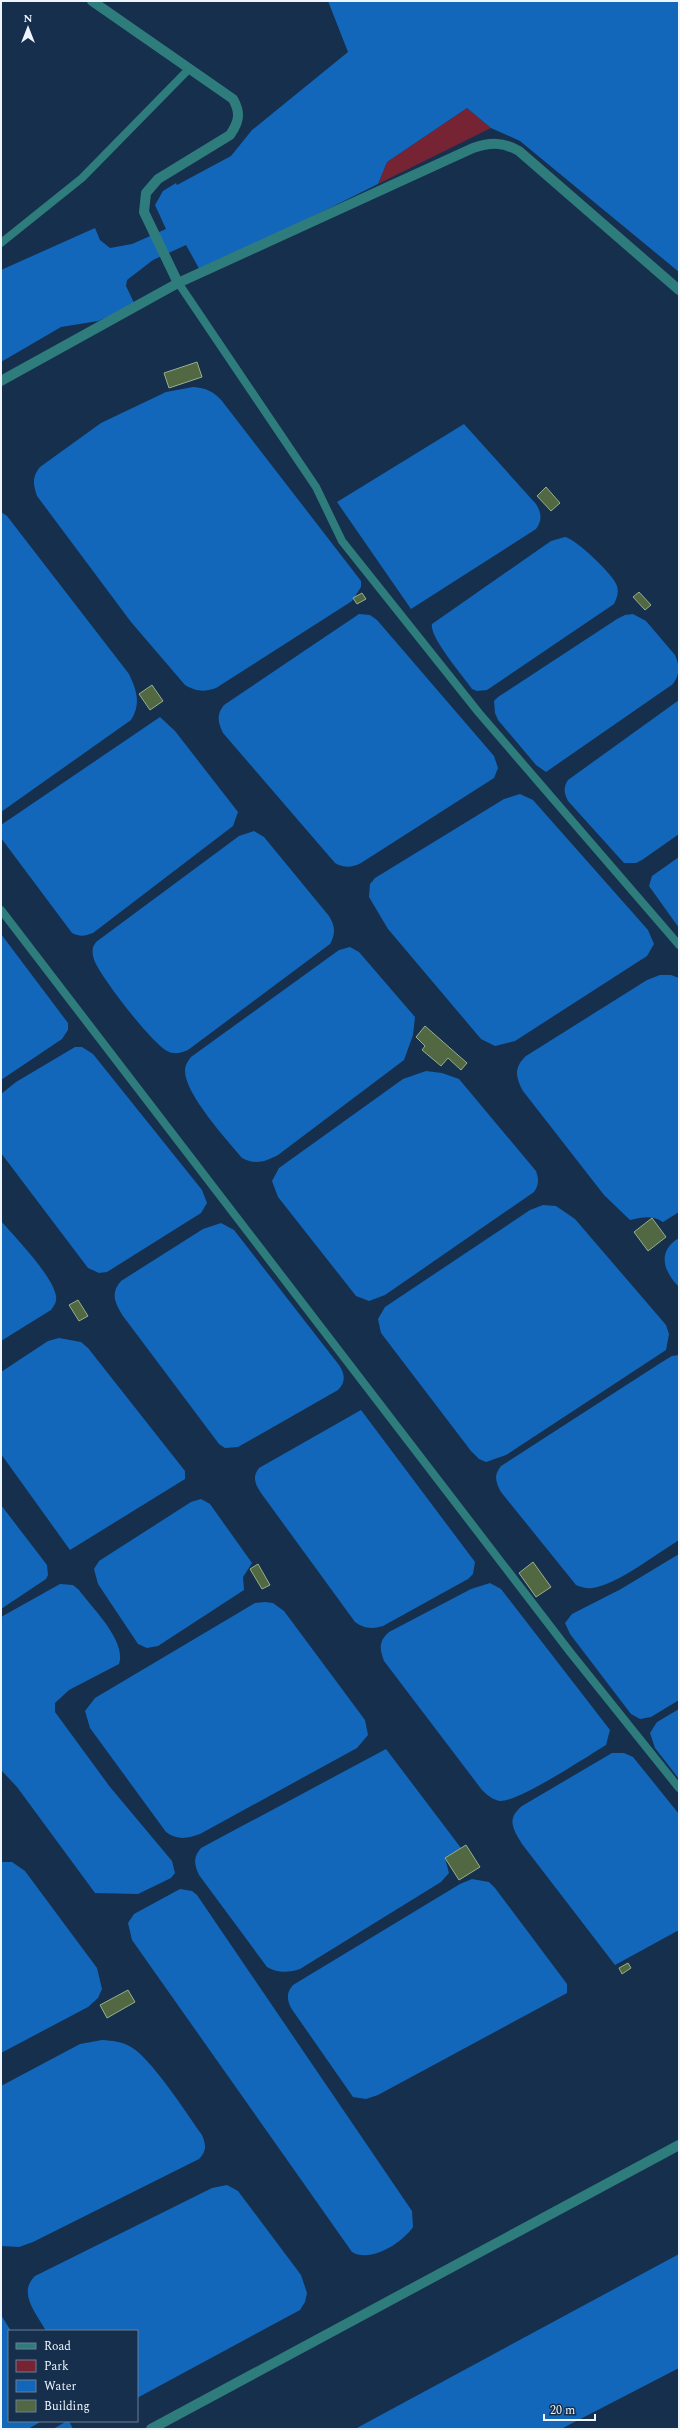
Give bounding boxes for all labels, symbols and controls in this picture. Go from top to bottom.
north arrow [8,8,48,48]
text: N [24,10,33,27]
legend [8,2330,138,2422]
text: Road [44,2337,71,2356]
text: Park [44,2357,69,2376]
text: Water [44,2377,76,2396]
scale bar [544,2396,595,2422]
text: Building [44,2397,90,2416]
text: 20 m [550,2401,575,2420]

